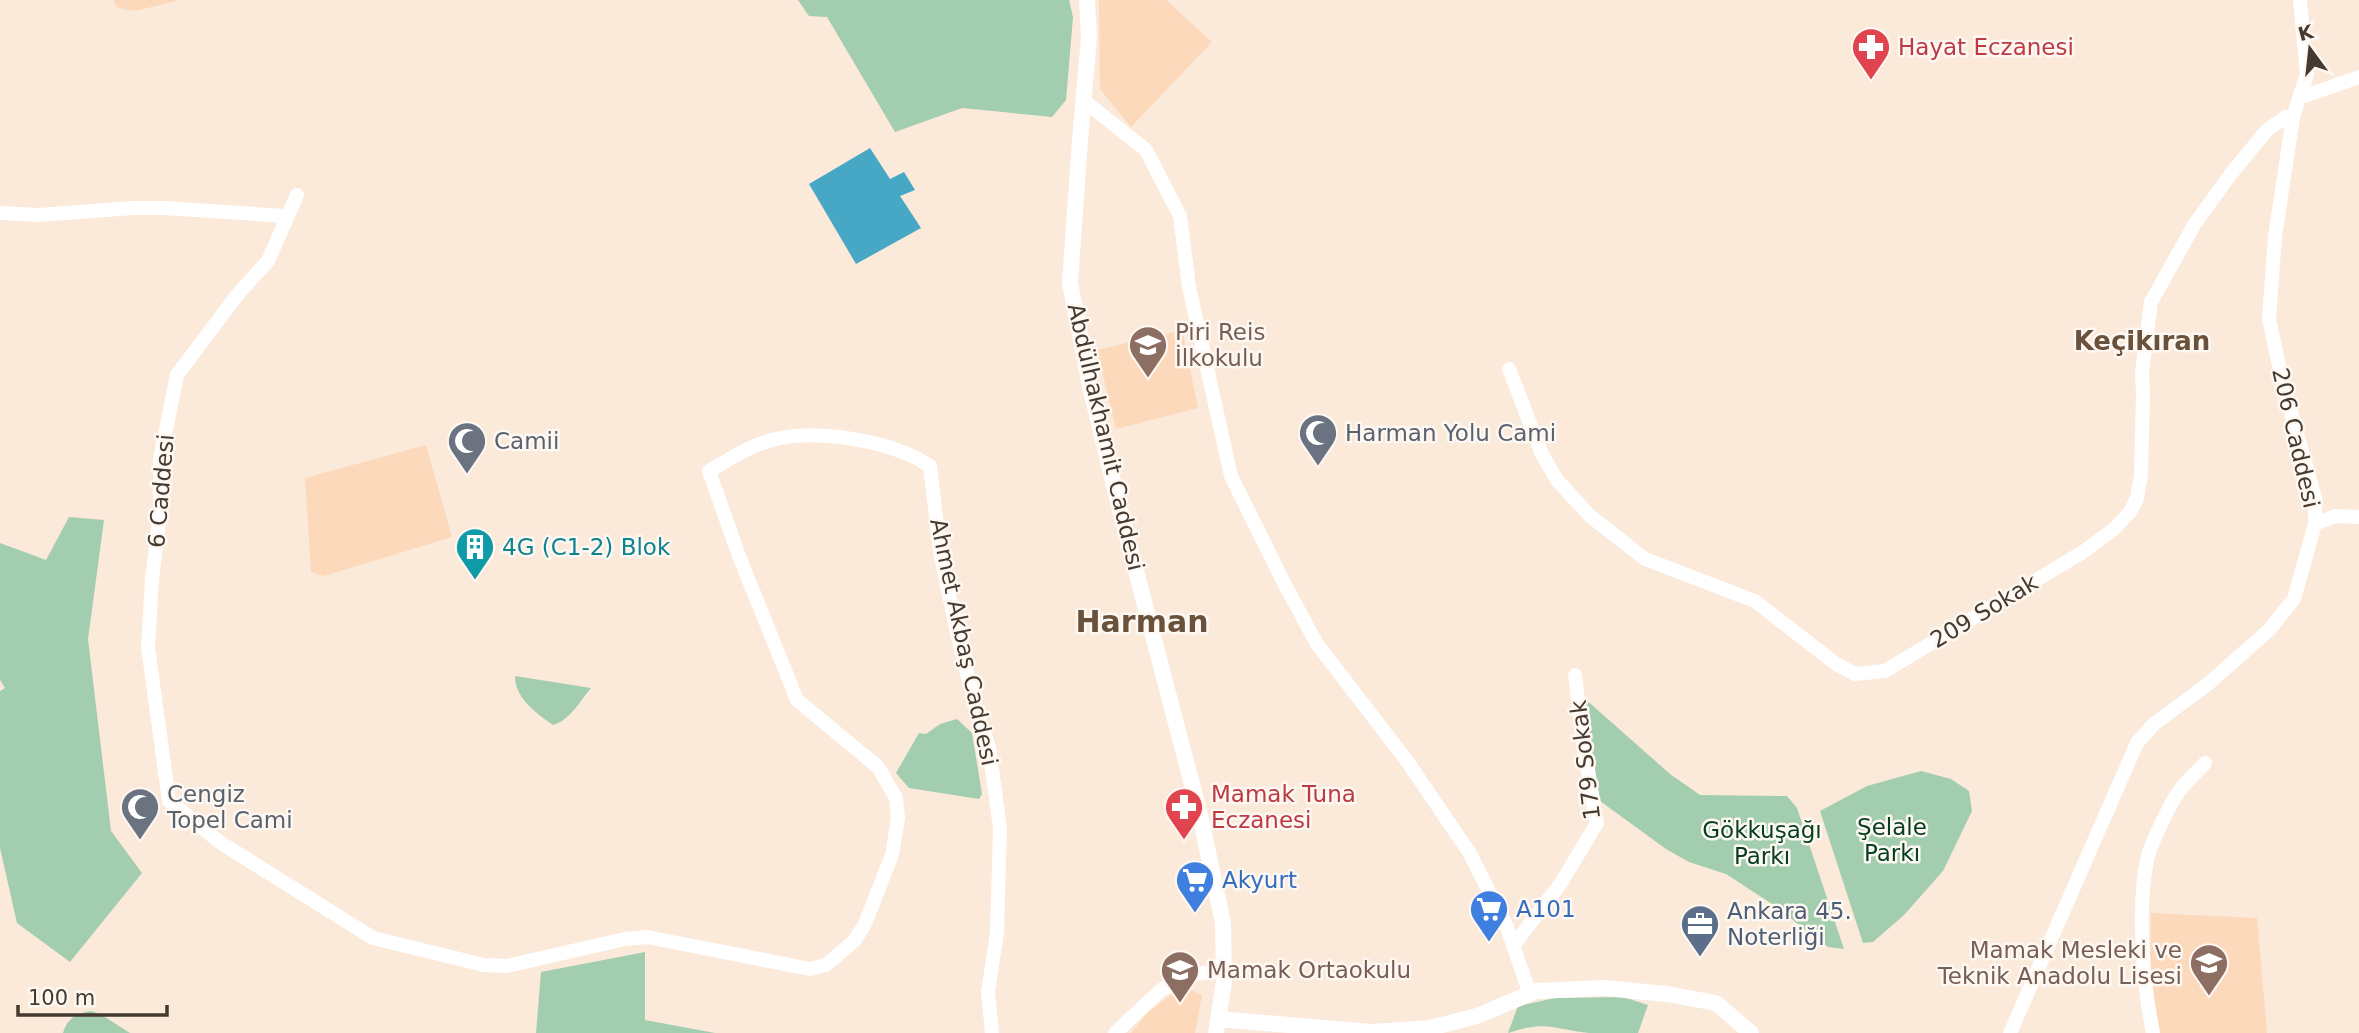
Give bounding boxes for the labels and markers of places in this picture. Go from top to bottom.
pharmacy icon: Hayat Eczanesi [1850,26,1892,81]
place label: Hayat Eczanesi [1898,34,2074,60]
place label: Piri Reis İlkokulu [1175,319,1265,371]
school or university icon: Piri Reis İlkokulu [1127,324,1169,379]
mosque icon: Harman Yolu Cami [1297,412,1339,467]
mosque icon: Camii [446,420,488,475]
place label: Harman Yolu Cami [1345,420,1556,446]
place label: Camii [494,428,559,454]
building icon: 4G (C1-2) Blok [454,526,496,581]
place label: 4G (C1-2) Blok [502,534,671,560]
place label: Cengiz Topel Cami [166,781,293,833]
place label: Mamak Tuna Eczanesi [1211,781,1356,833]
mosque icon: Cengiz Topel Cami [119,786,161,841]
pharmacy icon: Mamak Tuna Eczanesi [1163,786,1205,841]
supermarket icon: Akyurt [1174,859,1216,914]
place label: Akyurt [1222,867,1297,893]
supermarket icon: A101 [1468,888,1510,943]
place label: A101 [1516,896,1576,922]
place label: Ankara 45. Noterliği [1727,898,1852,950]
office icon: Ankara 45. Noterliği [1679,903,1721,958]
place label: Mamak Mesleki ve Teknik Anadolu Lisesi [1937,937,2182,989]
school or university icon: Mamak Mesleki ve Teknik Anadolu Lisesi [2188,942,2230,997]
school or university icon: Mamak Ortaokulu [1159,949,1201,1004]
place label: Mamak Ortaokulu [1207,957,1411,983]

